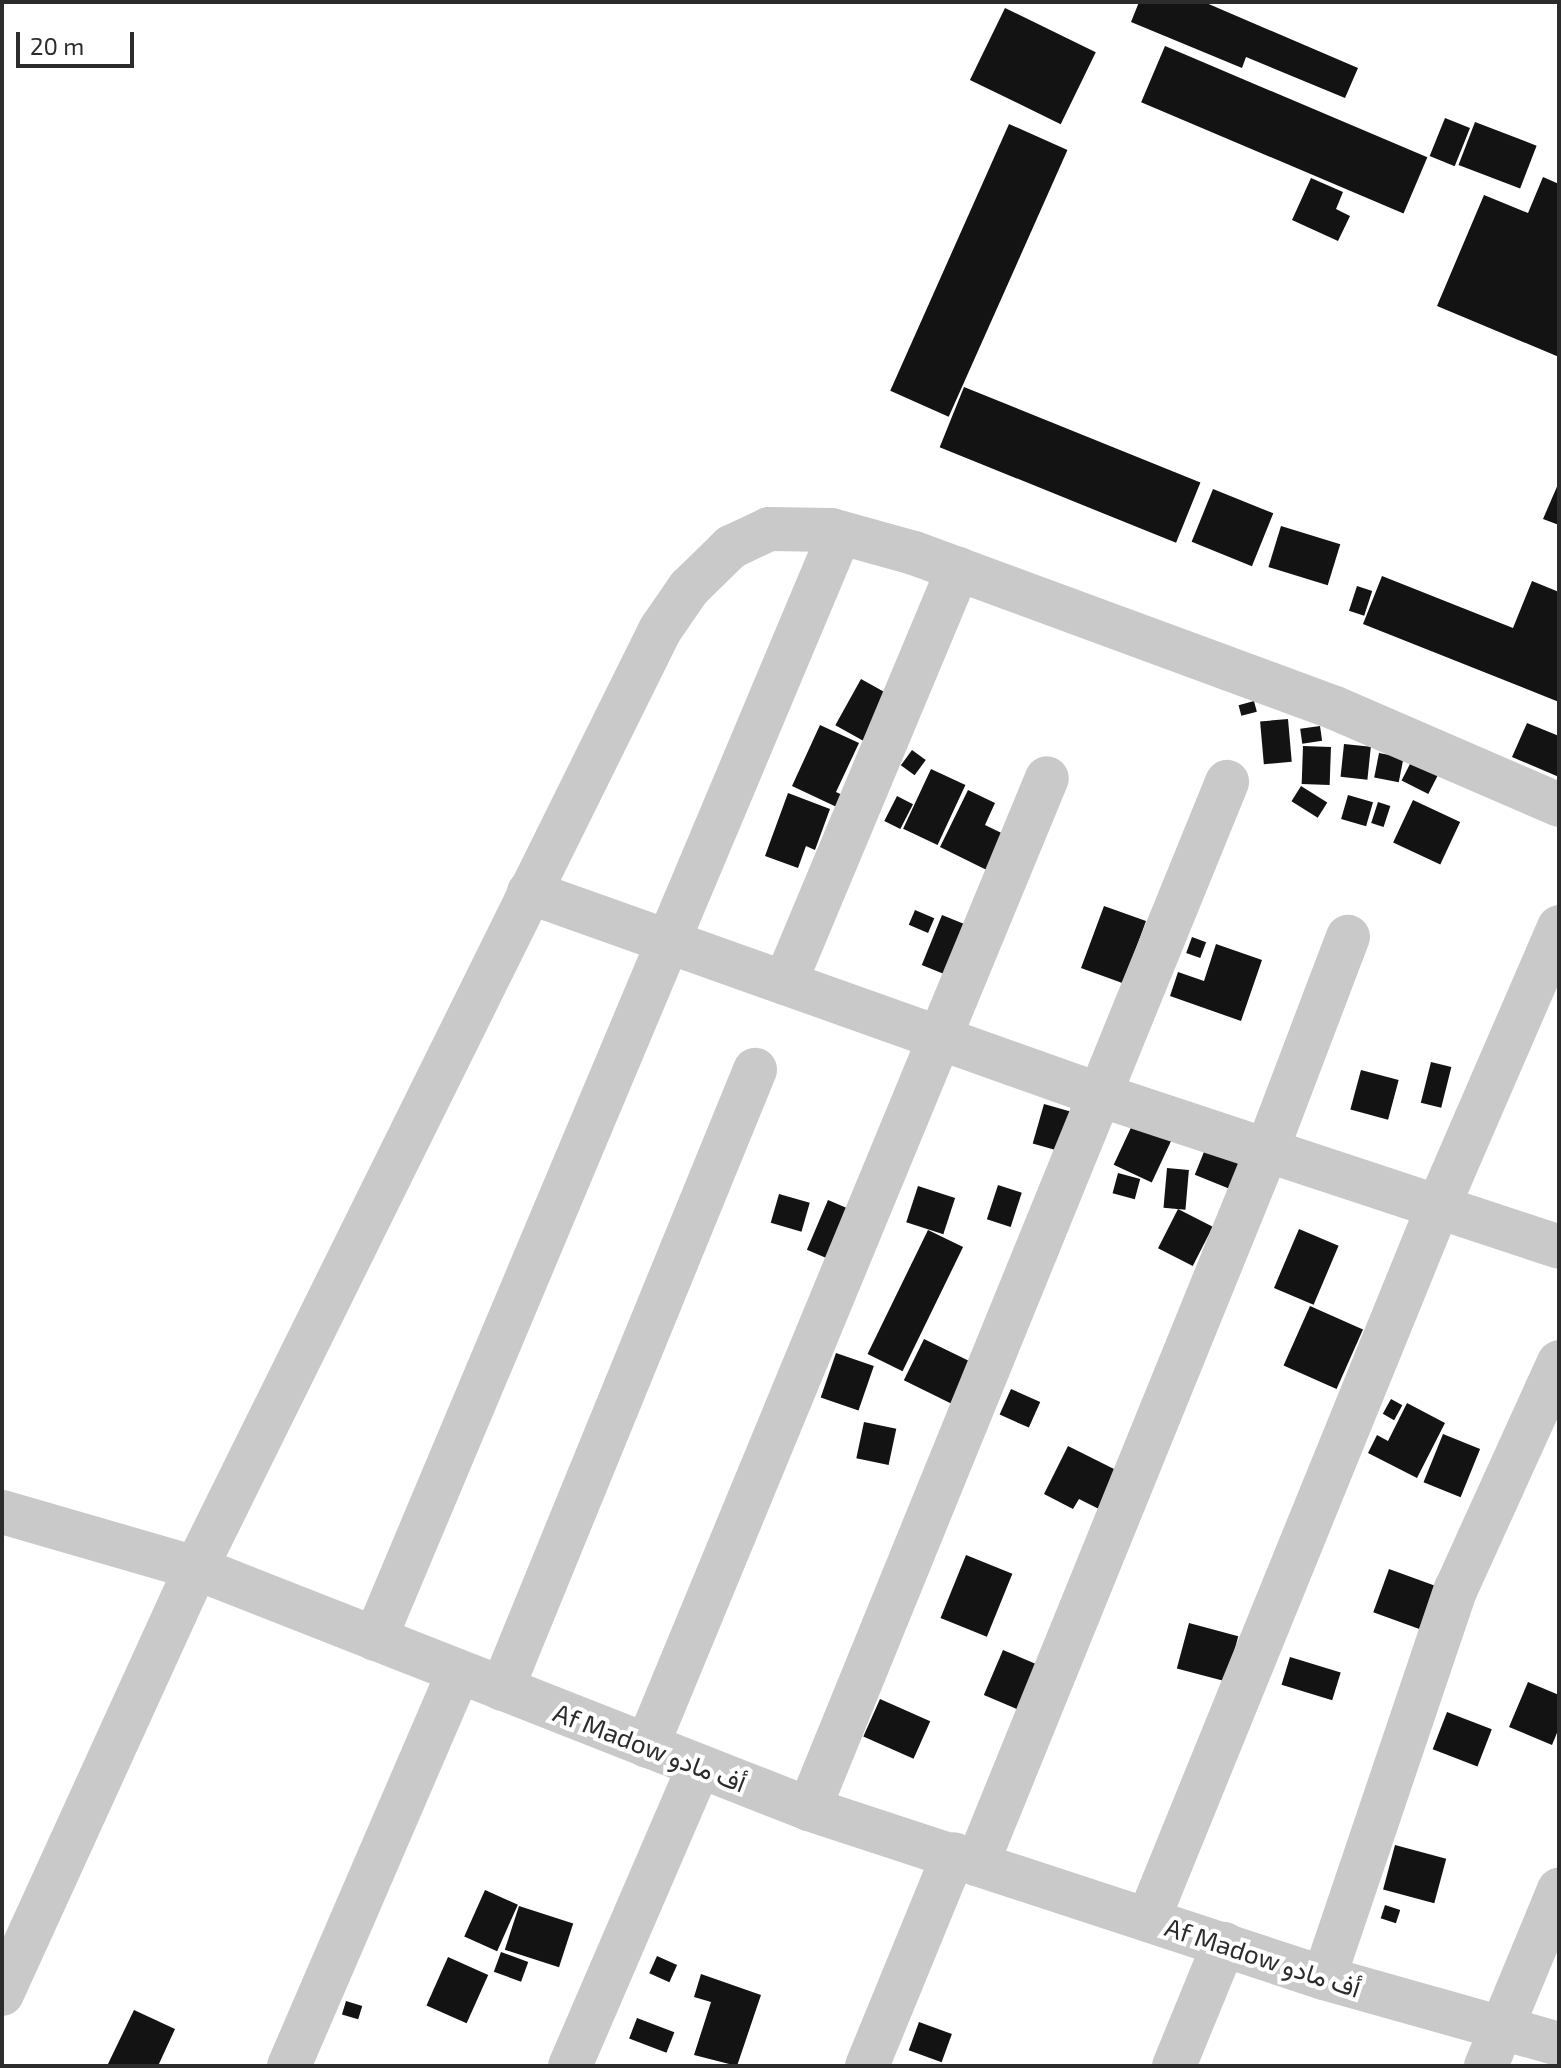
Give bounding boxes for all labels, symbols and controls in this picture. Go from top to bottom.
scale bar [20,16,138,66]
text: 20 m [30,31,84,60]
street label: Af Madow أف مادو [549,1696,751,1798]
street label: Af Madow أف مادو [1161,1911,1365,2003]

